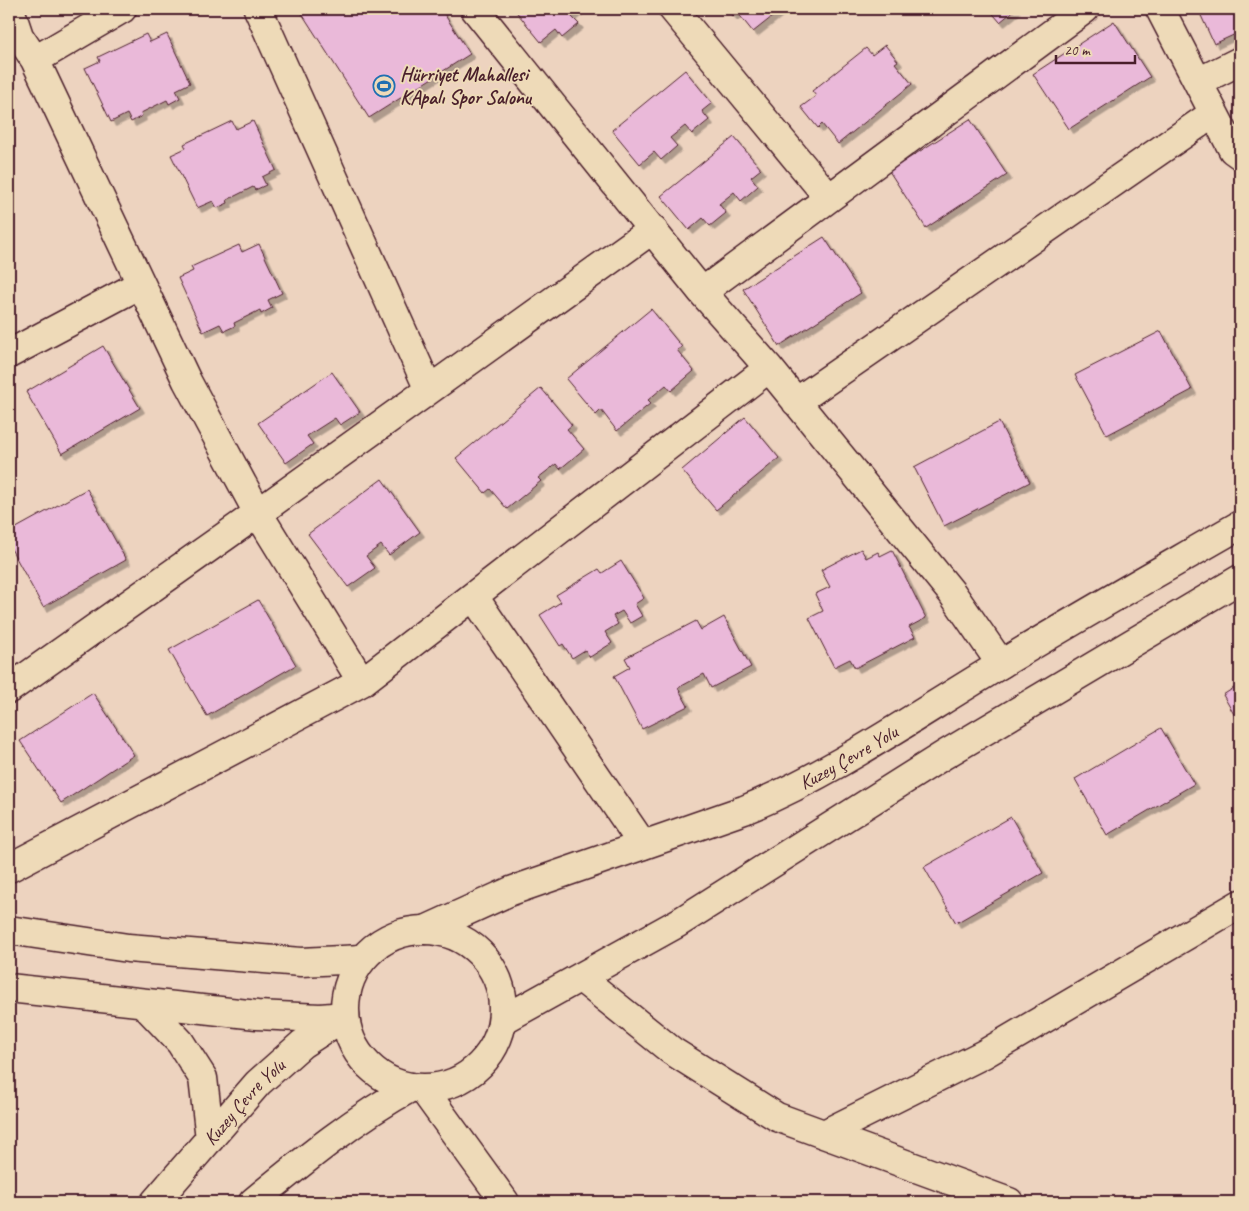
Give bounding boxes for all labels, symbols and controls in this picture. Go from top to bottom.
scale bar [1056,32,1135,64]
text: 20 m [1064,41,1091,60]
place label: Hürriyet Mahallesi KApalı Spor Salonu [400,62,533,110]
sports icon: Hürriyet Mahallesi KApalı Spor Salonu [372,74,396,98]
street label: Kuzey Çevre Yolu [795,718,903,795]
street label: Kuzey Çevre Yolu [197,1052,291,1150]

